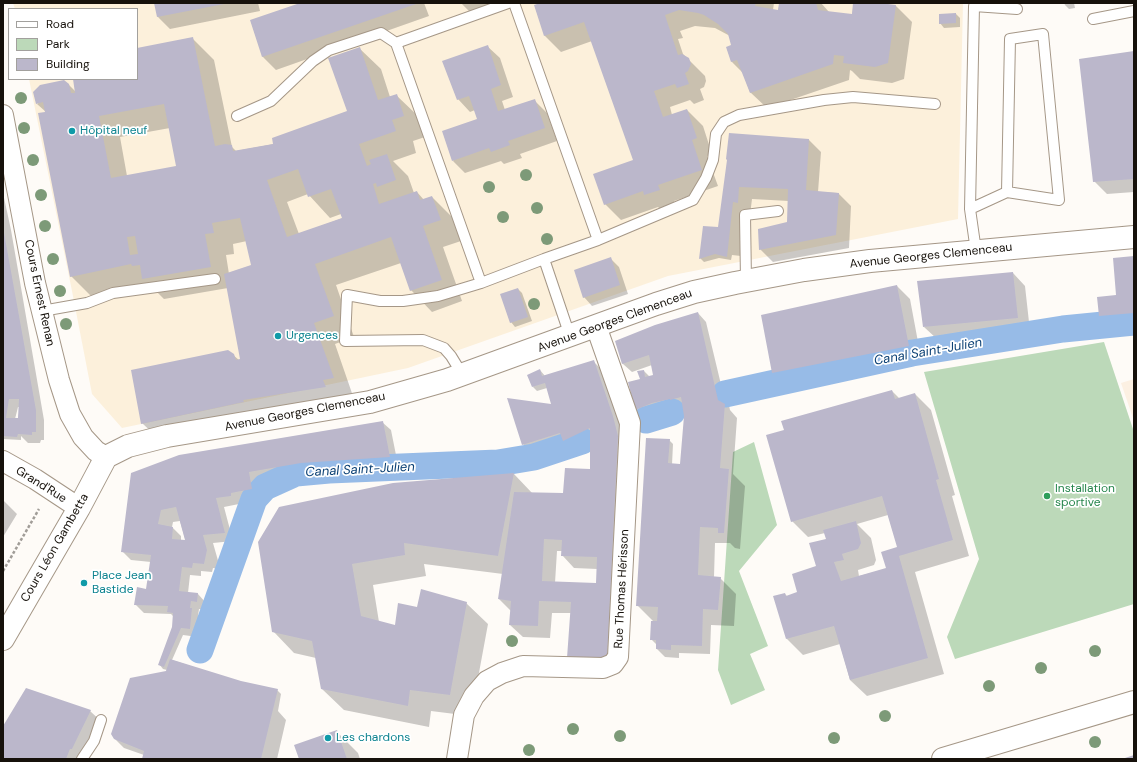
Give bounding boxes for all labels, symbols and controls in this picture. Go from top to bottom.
legend [8,8,138,80]
text: Road [46,16,74,32]
text: Park [46,36,70,52]
text: Building [46,56,90,72]
place label: Hôpital neuf [80,124,147,138]
marker: Hôpital neuf [67,126,77,136]
street label: Cours Ernest Renan [21,238,57,348]
street label: Avenue Georges Clemenceau [849,240,1013,272]
street label: Avenue Georges Clemenceau [536,286,694,356]
place label: Urgences [286,329,338,343]
marker: Urgences [273,331,283,341]
water label: Canal Saint-Julien [873,335,983,369]
street label: Avenue Georges Clemenceau [223,389,387,435]
water label: Canal Saint-Julien [305,459,415,481]
street label: Grand'Rue [13,464,69,506]
place label: Installation sportive [1055,482,1115,510]
street label: Cours Léon Gambetta [18,491,92,605]
marker: Installation sportive [1042,491,1052,501]
street label: Rue Thomas Hérisson [612,529,632,649]
place label: Place Jean Bastide [92,569,151,597]
marker: Place Jean Bastide [79,578,89,588]
place label: Les chardons [336,731,410,745]
marker: Les chardons [323,733,333,743]

